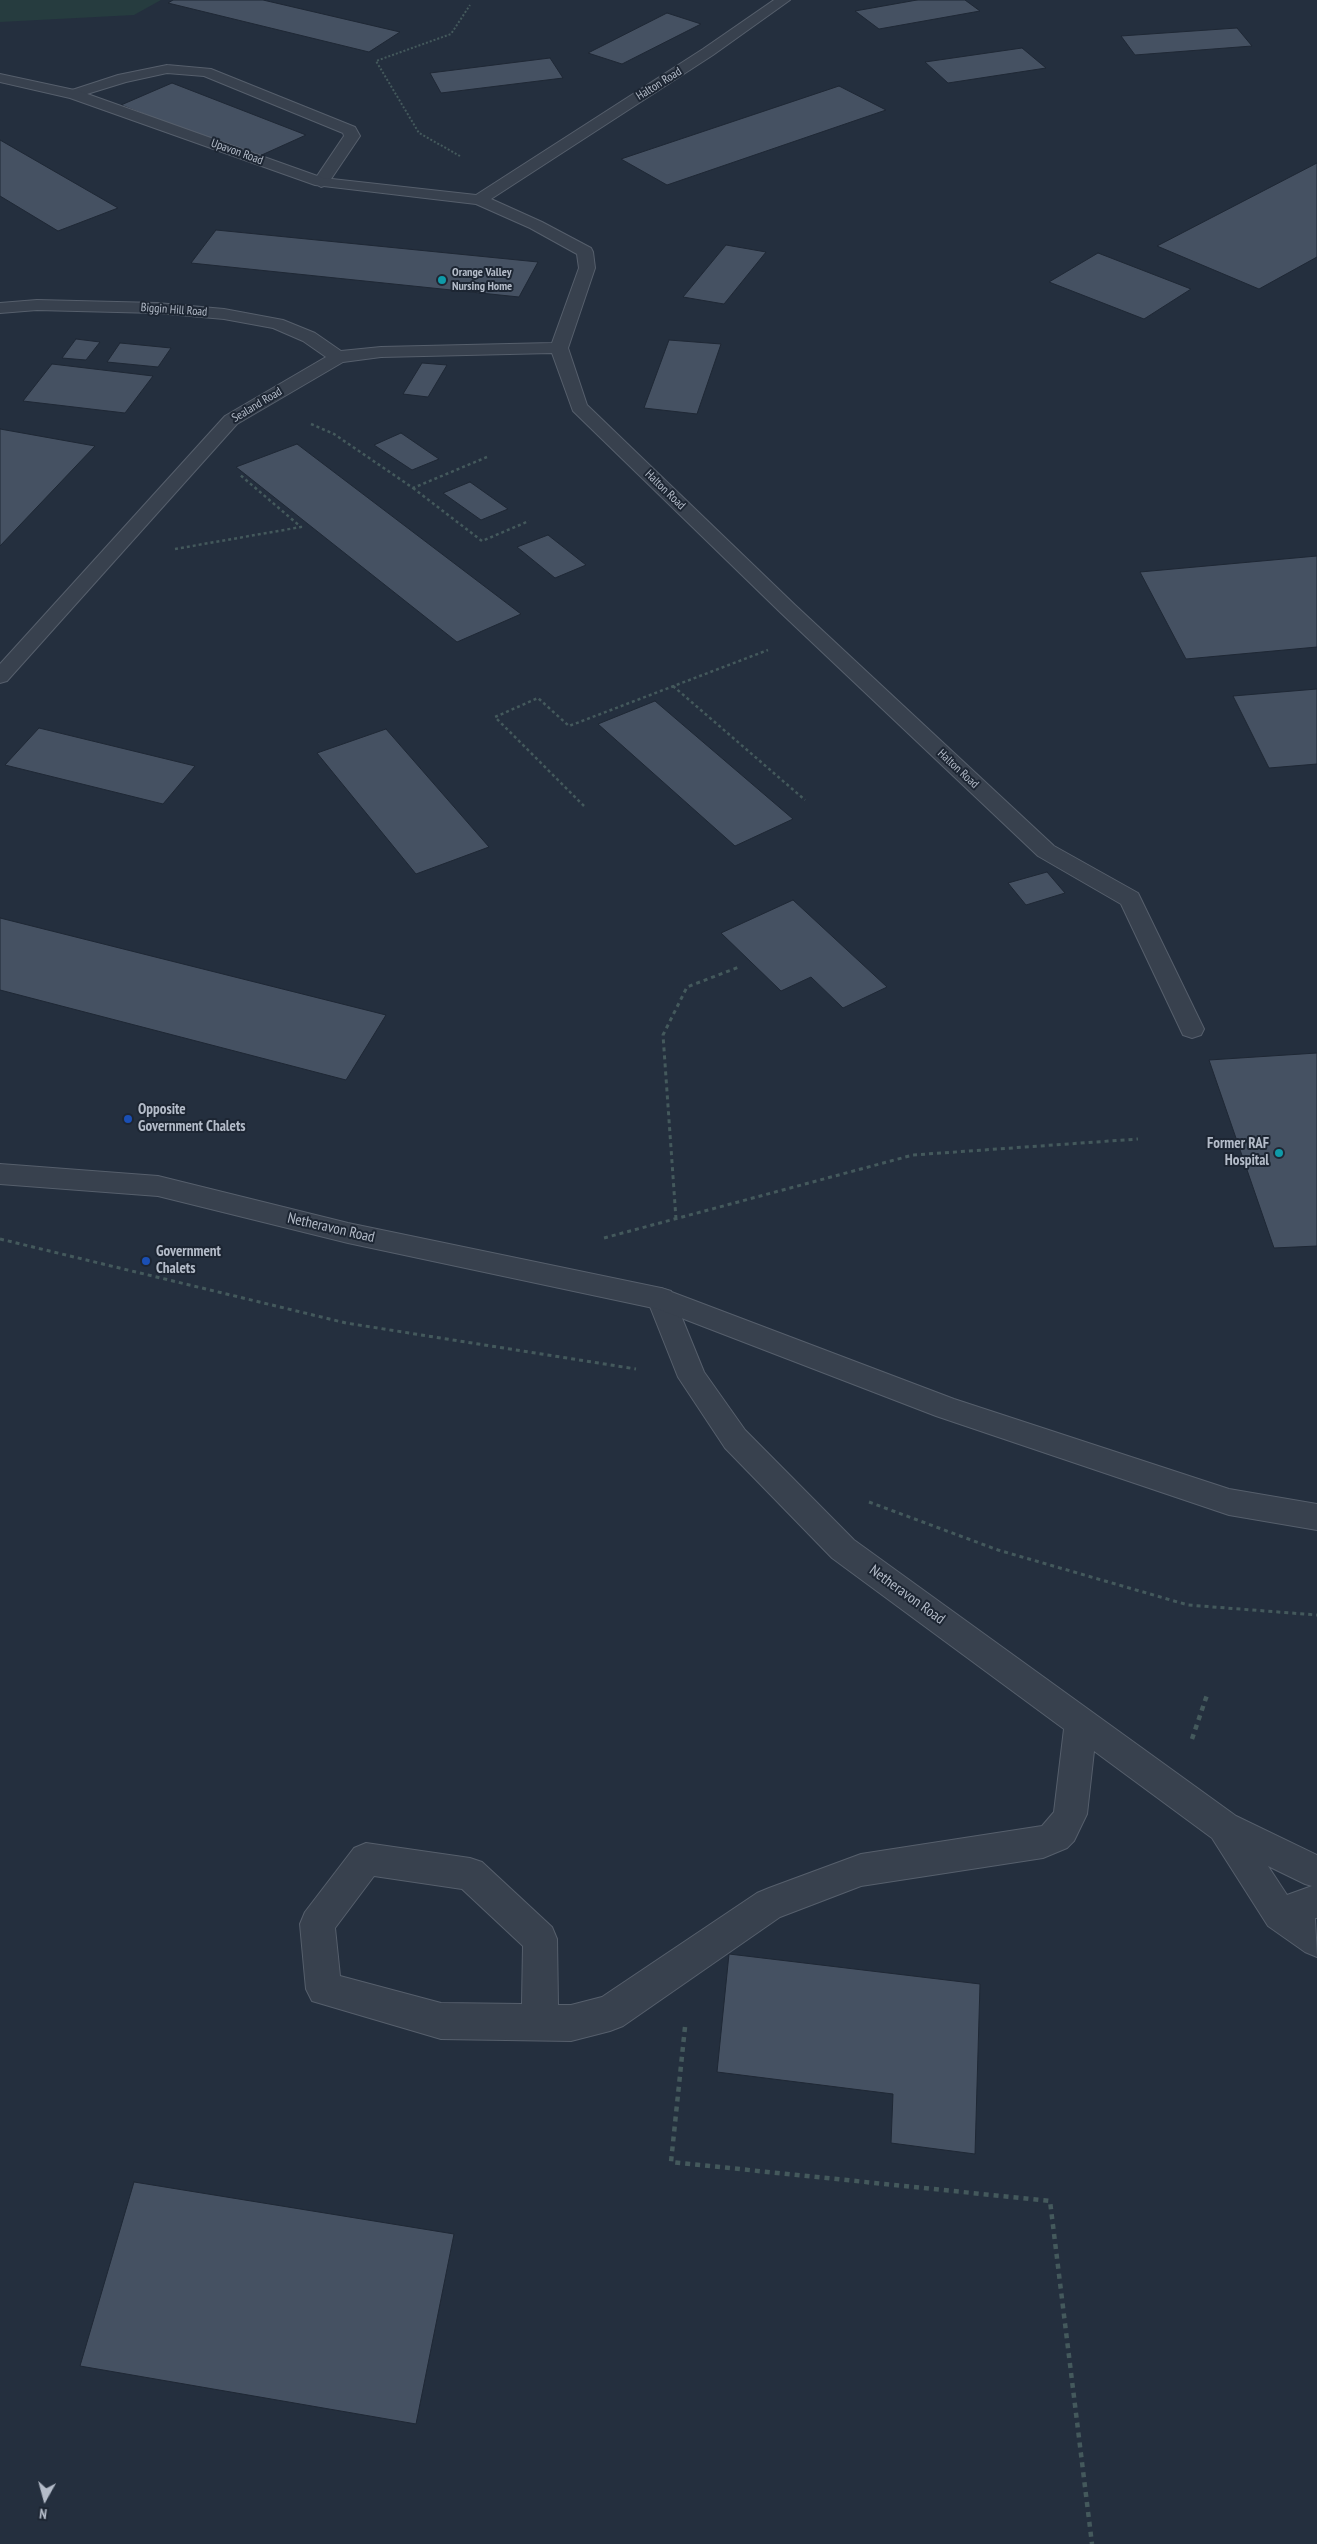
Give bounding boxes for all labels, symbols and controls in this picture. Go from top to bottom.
street label: Halton Road [634,64,684,104]
street label: Upavon Road [209,136,265,168]
place label: Orange Valley Nursing Home [452,266,512,294]
marker: Orange Valley Nursing Home [436,274,448,286]
street label: Biggin Hill Road [140,300,208,320]
street label: Sealand Road [229,384,285,426]
street label: Halton Road [642,467,688,513]
street label: Halton Road [935,746,981,792]
place label: Opposite Government Chalets [138,1101,246,1136]
marker: Opposite Government Chalets [122,1113,134,1125]
place label: Former RAF Hospital [1207,1135,1269,1170]
marker: Former RAF Hospital [1273,1147,1285,1159]
street label: Netheravon Road [286,1209,376,1247]
place label: Government Chalets [156,1243,221,1278]
marker: Government Chalets [140,1255,152,1267]
street label: Netheravon Road [866,1562,948,1628]
north arrow [20,2474,70,2524]
text: N [38,2504,48,2523]

